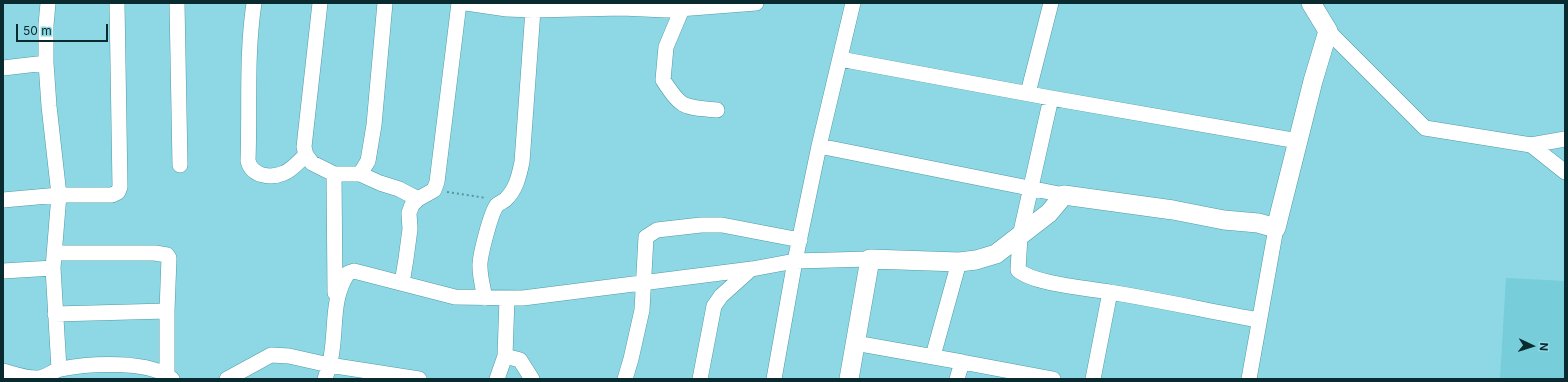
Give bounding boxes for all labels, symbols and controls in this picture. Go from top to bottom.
scale bar [18,16,110,42]
text: 50 m [23,23,52,38]
north arrow [1512,326,1552,366]
text: N [1537,342,1551,352]

